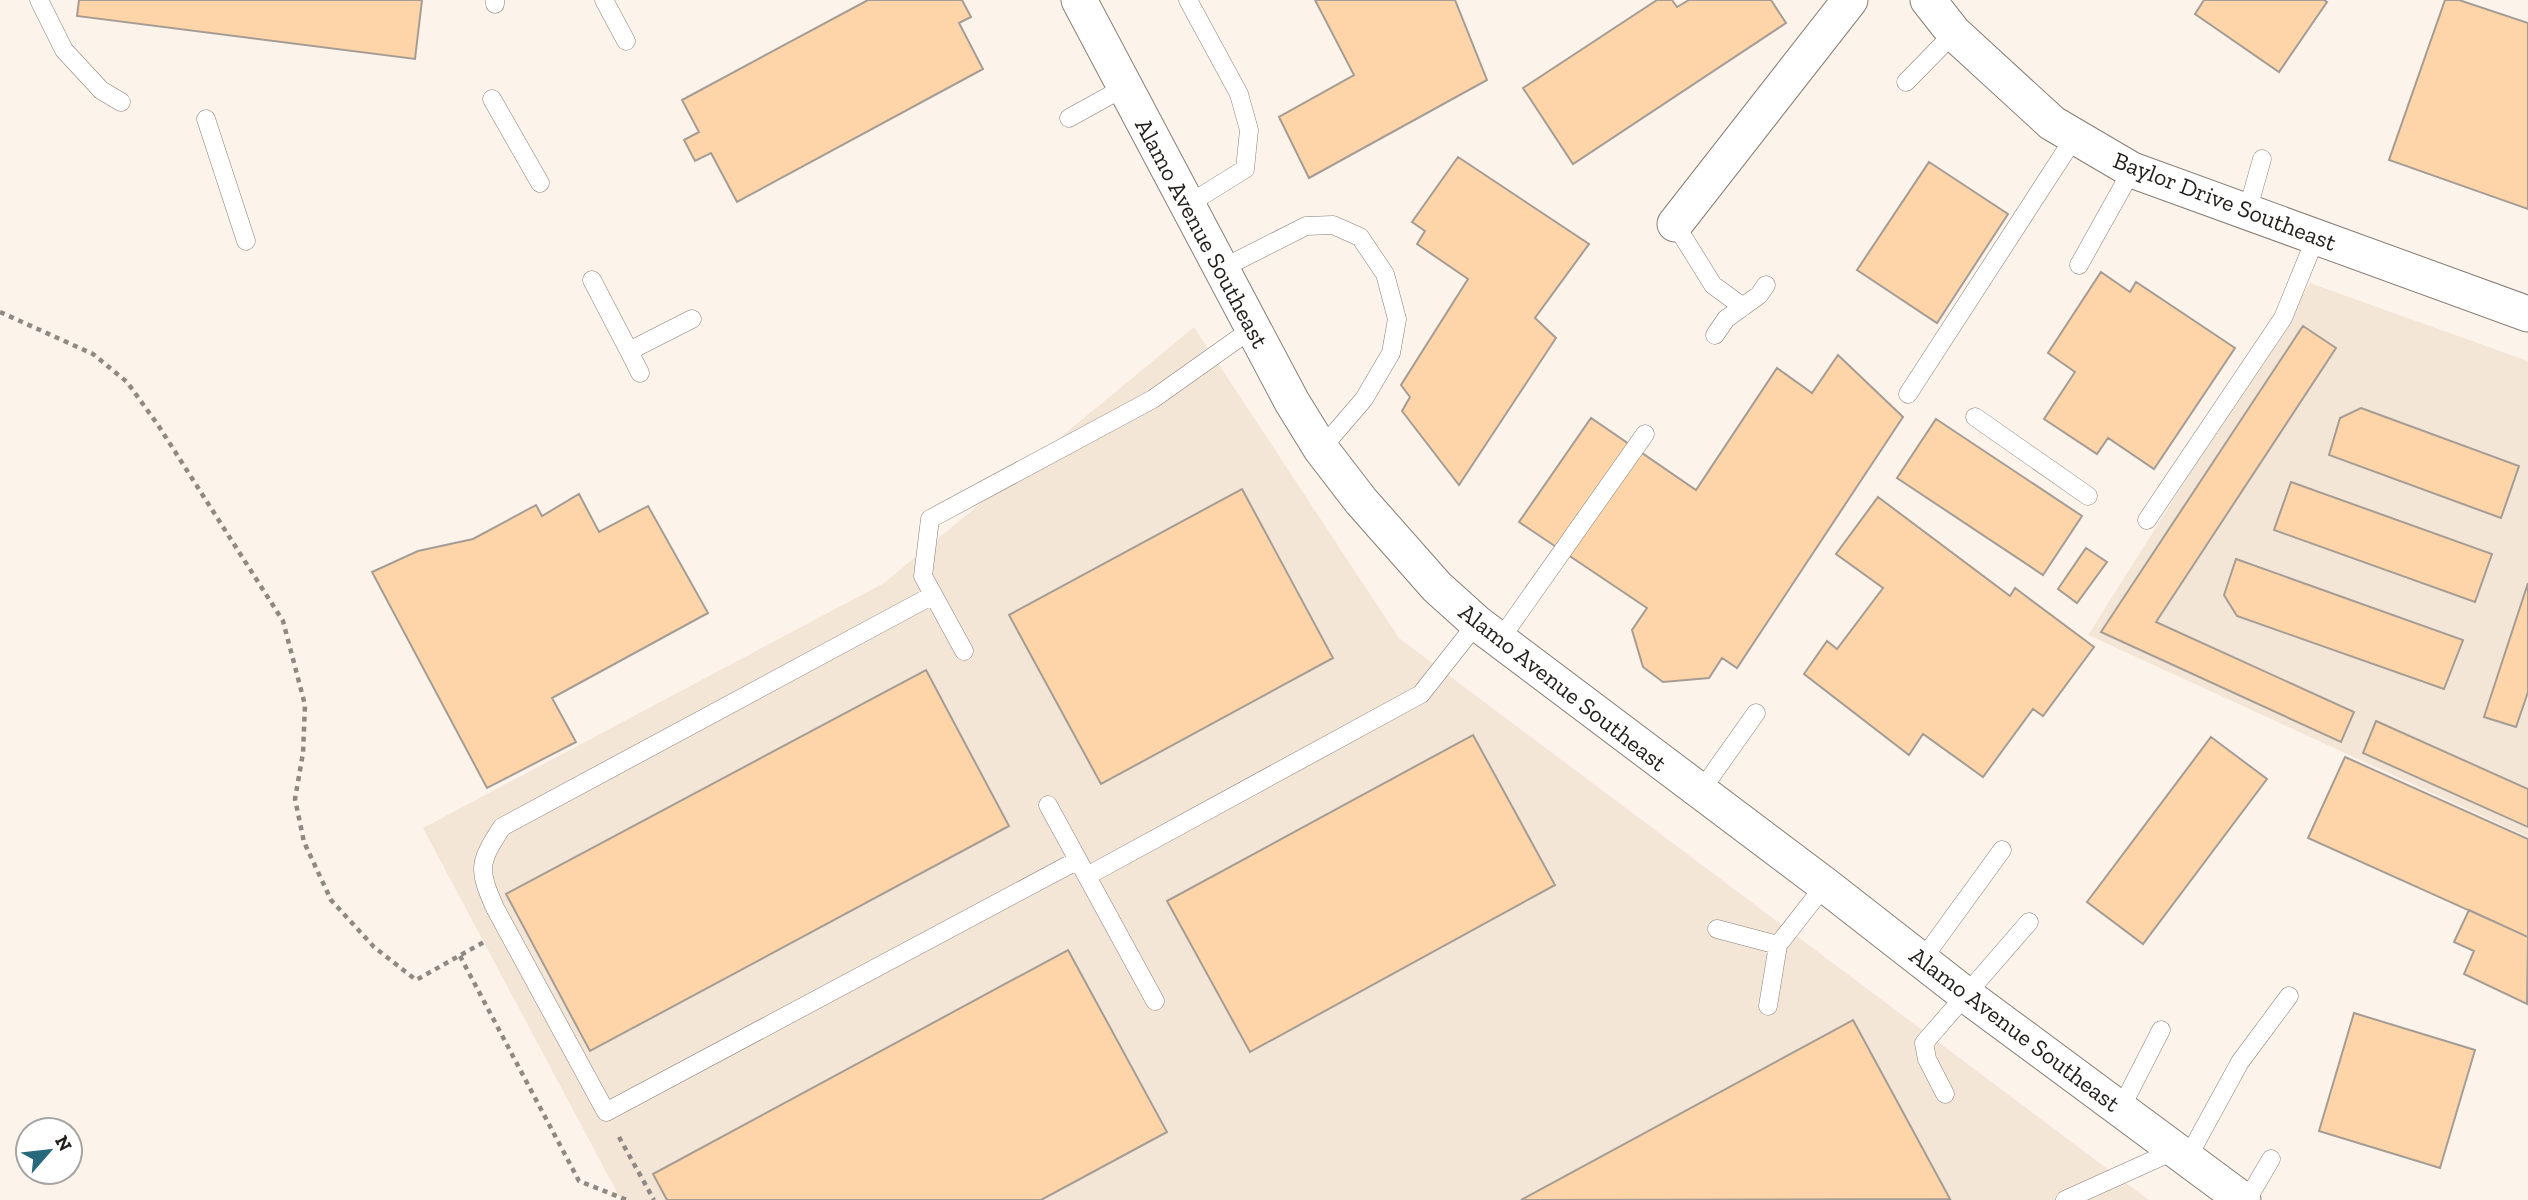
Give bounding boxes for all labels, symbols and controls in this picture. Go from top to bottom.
street label: Alamo Avenue Southeast [1129,113,1275,353]
street label: Baylor Drive Southeast [2109,145,2341,257]
street label: Alamo Avenue Southeast [1453,597,1673,777]
street label: Alamo Avenue Southeast [1904,940,2126,1118]
north arrow [14,1116,84,1186]
text: N [50,1131,77,1155]

